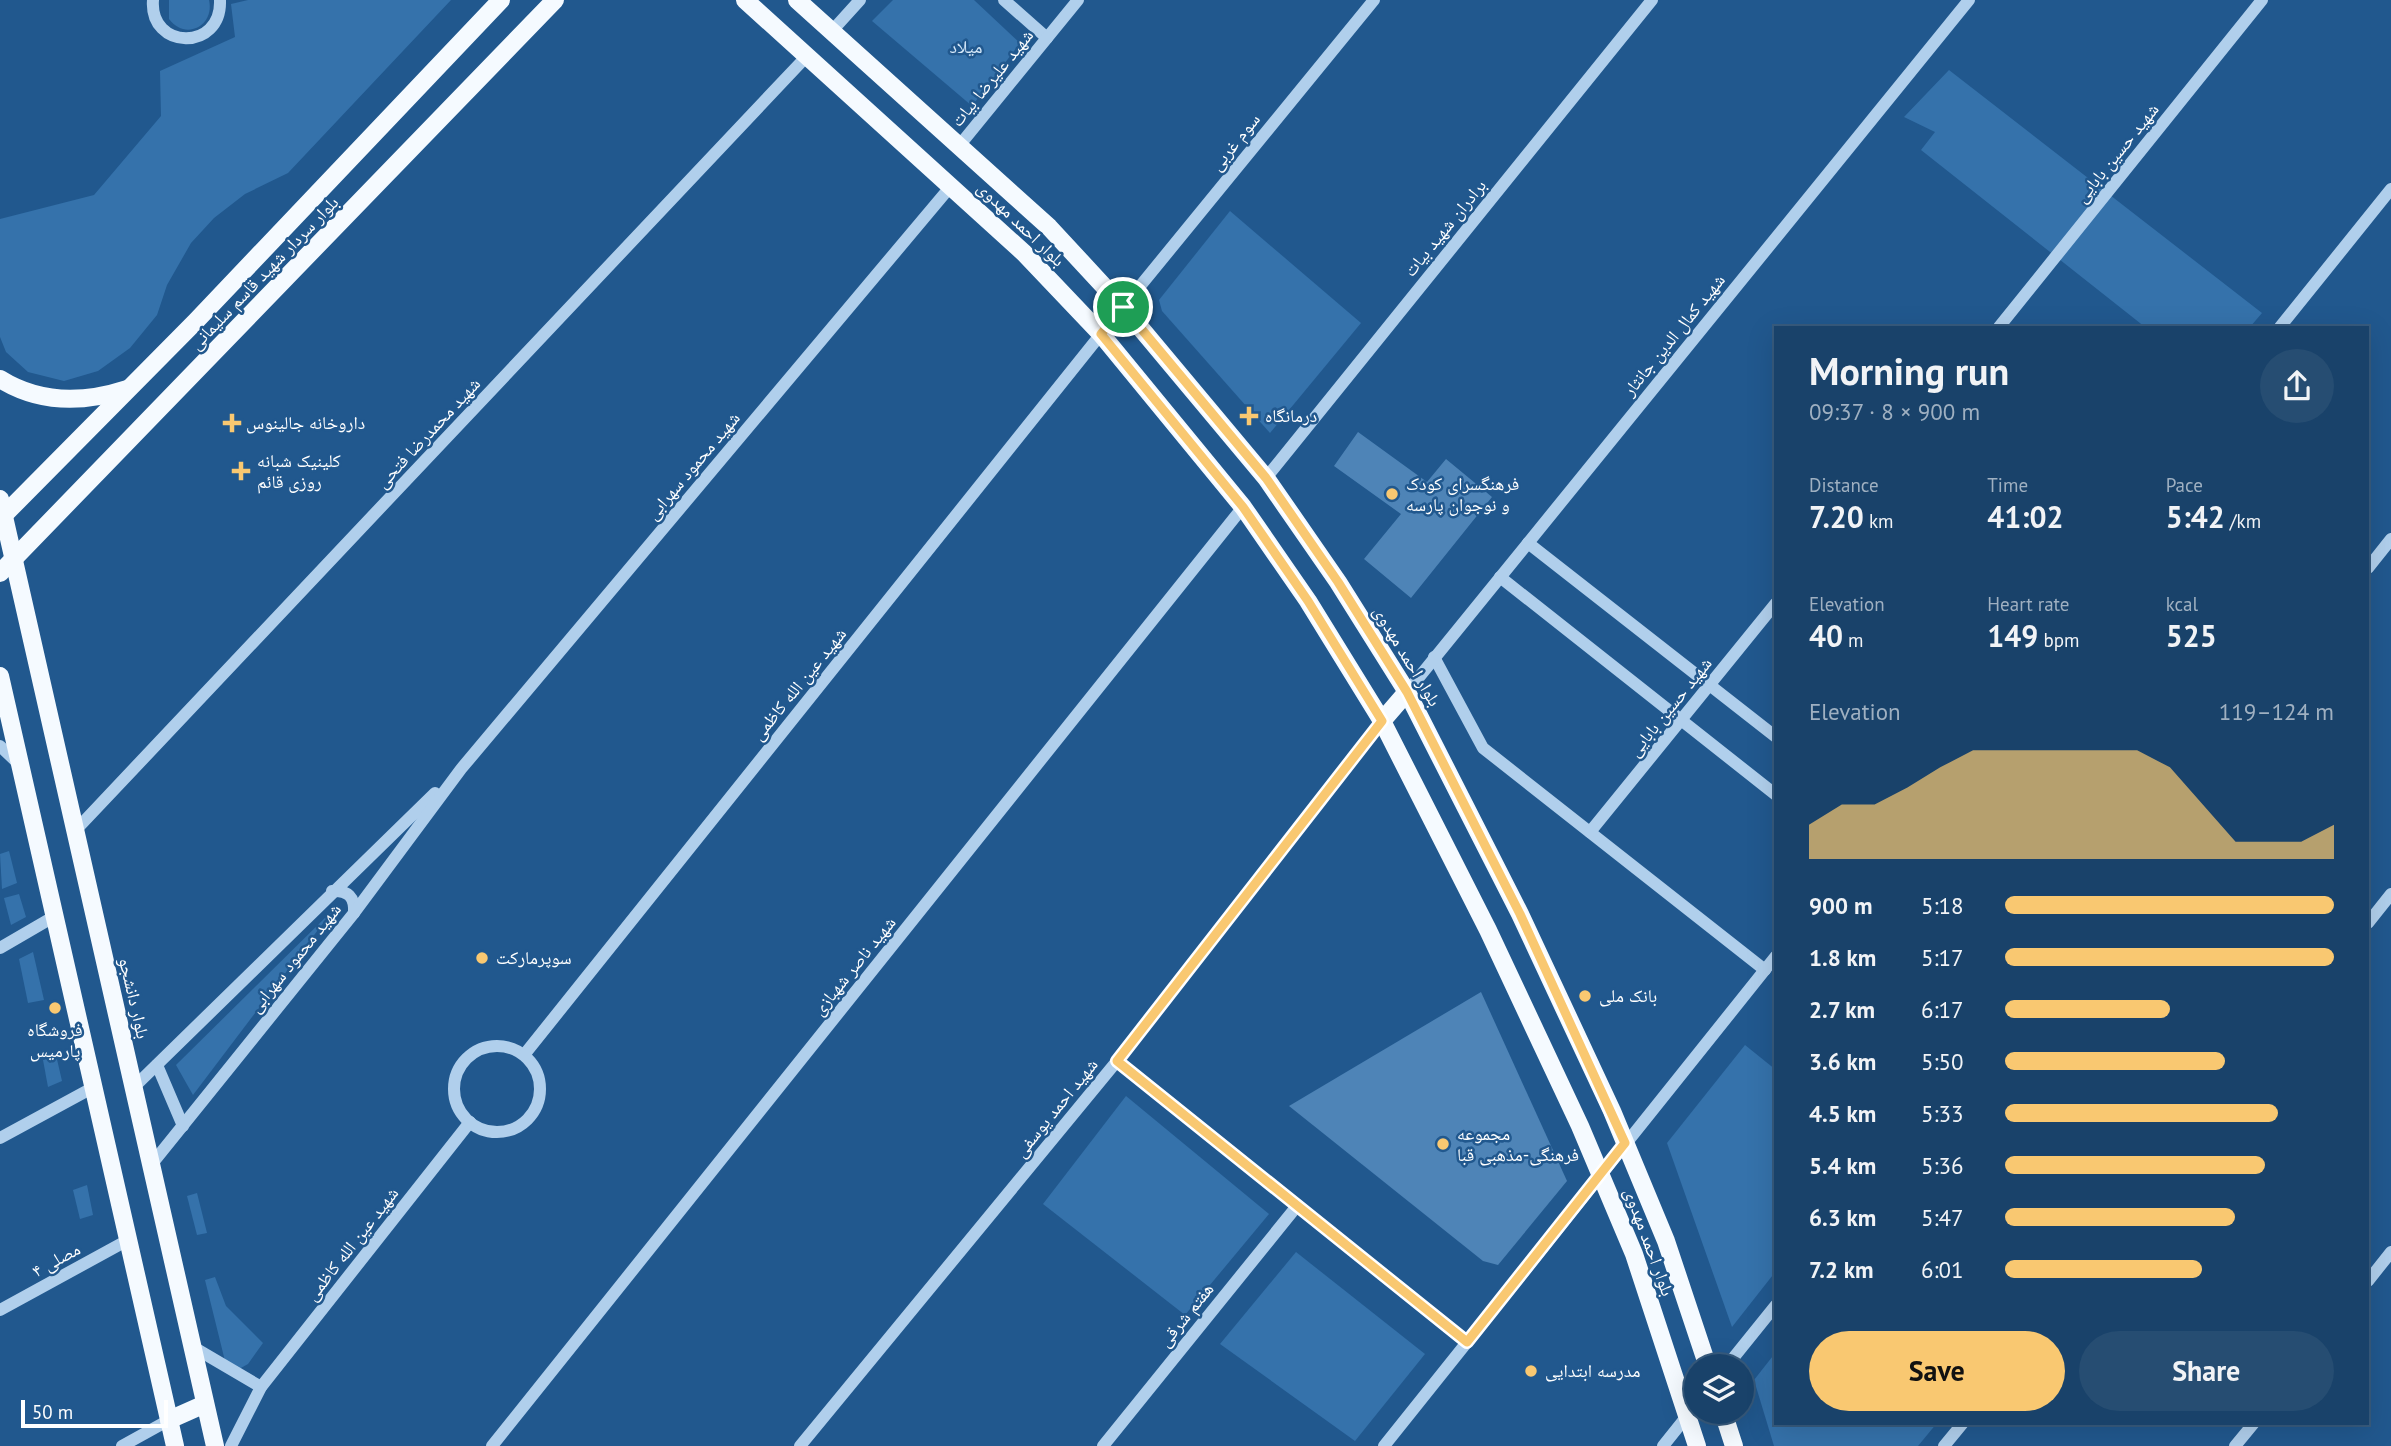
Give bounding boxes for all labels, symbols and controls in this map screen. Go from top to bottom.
street label: شهید علیرضا بیات [945,24,1038,131]
park label: میلاد [949,35,983,58]
street label: شهید حسین بابایی [2070,98,2164,207]
street label: سوم غربی [1204,108,1266,176]
street label: برادران شهید بیات [1398,174,1491,281]
street label: بلوار احمد مهدوی [973,176,1070,271]
street label: بلوار سردار شهید قاسم سلیمانی [184,191,344,355]
street label: شهید کمال الدین جانثار [1617,269,1730,401]
pin [1093,277,1153,337]
icon: arrive [1104,288,1142,326]
text: Morning run [1809,346,2009,395]
button: share [2260,349,2334,423]
street label: شهید محمدرضا فتحی [370,372,485,493]
text: 09:37 · 8 × 900 m [1809,397,1980,426]
place label: درمانگاه [1265,404,1317,427]
marker: درمانگاه [1239,406,1259,426]
street label: شهید محمود سهرابی [641,407,745,525]
place label: داروخانه جالینوس [246,411,365,434]
marker: داروخانه جالینوس [224,415,240,431]
place label: کلینیک شبانه روزى قائم [257,449,341,494]
marker: کلینیک شبانه روزى قائم [231,461,251,481]
place label: فرهنگسرای کودک و نوجوان پارسه [1406,472,1519,516]
text: Distance [1809,473,1879,497]
text: Time [1987,473,2028,497]
text: Pace [2166,473,2203,497]
marker: فرهنگسرای کودک و نوجوان پارسه [1384,486,1400,502]
text: 7.20 [1809,497,1864,536]
text: 41:02 [1987,497,2063,536]
text: 5:42 [2166,497,2225,536]
text: km [1864,509,1893,533]
text: /km [2225,509,2261,533]
text: Elevation [1809,592,1885,616]
text: Heart rate [1987,592,2069,616]
text: kcal [2166,592,2198,616]
street label: بلوار احمد مهدوی [1368,601,1447,710]
text: 40 [1809,616,1843,655]
text: 149 [1987,616,2038,655]
text: 525 [2166,616,2217,655]
street label: شهید عین الله کاظمی [746,623,851,745]
text: m [1843,628,1864,652]
text: bpm [2038,628,2079,652]
street label: شهید حسین بابایی [1623,652,1717,761]
text: Elevation [1809,697,1901,726]
text: 119–124 m [2219,697,2334,726]
text: 900 m [1809,891,1872,920]
text: 5:18 [1921,891,1964,920]
street label: شهید محمود سهرابی [243,898,346,1017]
street label: شهید ناصر شهبازی [807,911,901,1020]
text: 1.8 km [1809,943,1876,972]
text: 5:17 [1921,943,1964,972]
place label: سوپرمارکت [496,946,572,969]
marker: سوپرمارکت [474,950,490,966]
street label: بلوار دانشجو [114,955,155,1041]
place label: بانک ملی [1599,984,1657,1007]
marker: بانک ملی [1577,988,1593,1004]
text: 2.7 km [1809,995,1875,1024]
text: 6:17 [1921,995,1964,1024]
marker: فروشگاه پارمیس [47,1000,63,1016]
place label: فروشگاه پارمیس [27,1018,83,1062]
text: 3.6 km [1809,1047,1876,1076]
text: 5:50 [1921,1047,1964,1076]
street label: شهید احمد یوسفی [1009,1054,1103,1162]
text: 4.5 km [1809,1099,1876,1128]
text: 5:33 [1921,1099,1964,1128]
place label: مجموعه فرهنگی-مذهبی قبا [1457,1122,1579,1166]
marker: مجموعه فرهنگی-مذهبی قبا [1435,1136,1451,1152]
text: 5.4 km [1809,1151,1876,1180]
text: 5:36 [1921,1151,1964,1180]
street label: شهید عین الله کاظمی [300,1182,403,1305]
street label: بلوار احمد مهدوی [1619,1185,1680,1299]
text: 6.3 km [1809,1203,1876,1232]
text: 5:47 [1921,1203,1964,1232]
street label: مصلی ۴ [27,1237,84,1282]
text: 7.2 km [1809,1255,1874,1284]
text: 6:01 [1921,1255,1964,1284]
street label: هفتم شرقی [1153,1278,1219,1352]
button: Save [1809,1331,2065,1411]
button: Share [2079,1331,2334,1411]
map controls [1684,1354,1754,1424]
button: layers [1684,1354,1754,1424]
place label: مدرسه ابتدایی [1545,1359,1641,1382]
marker: مدرسه ابتدایی [1523,1363,1539,1379]
scale bar [21,1397,168,1429]
text: 50 m [32,1400,73,1424]

